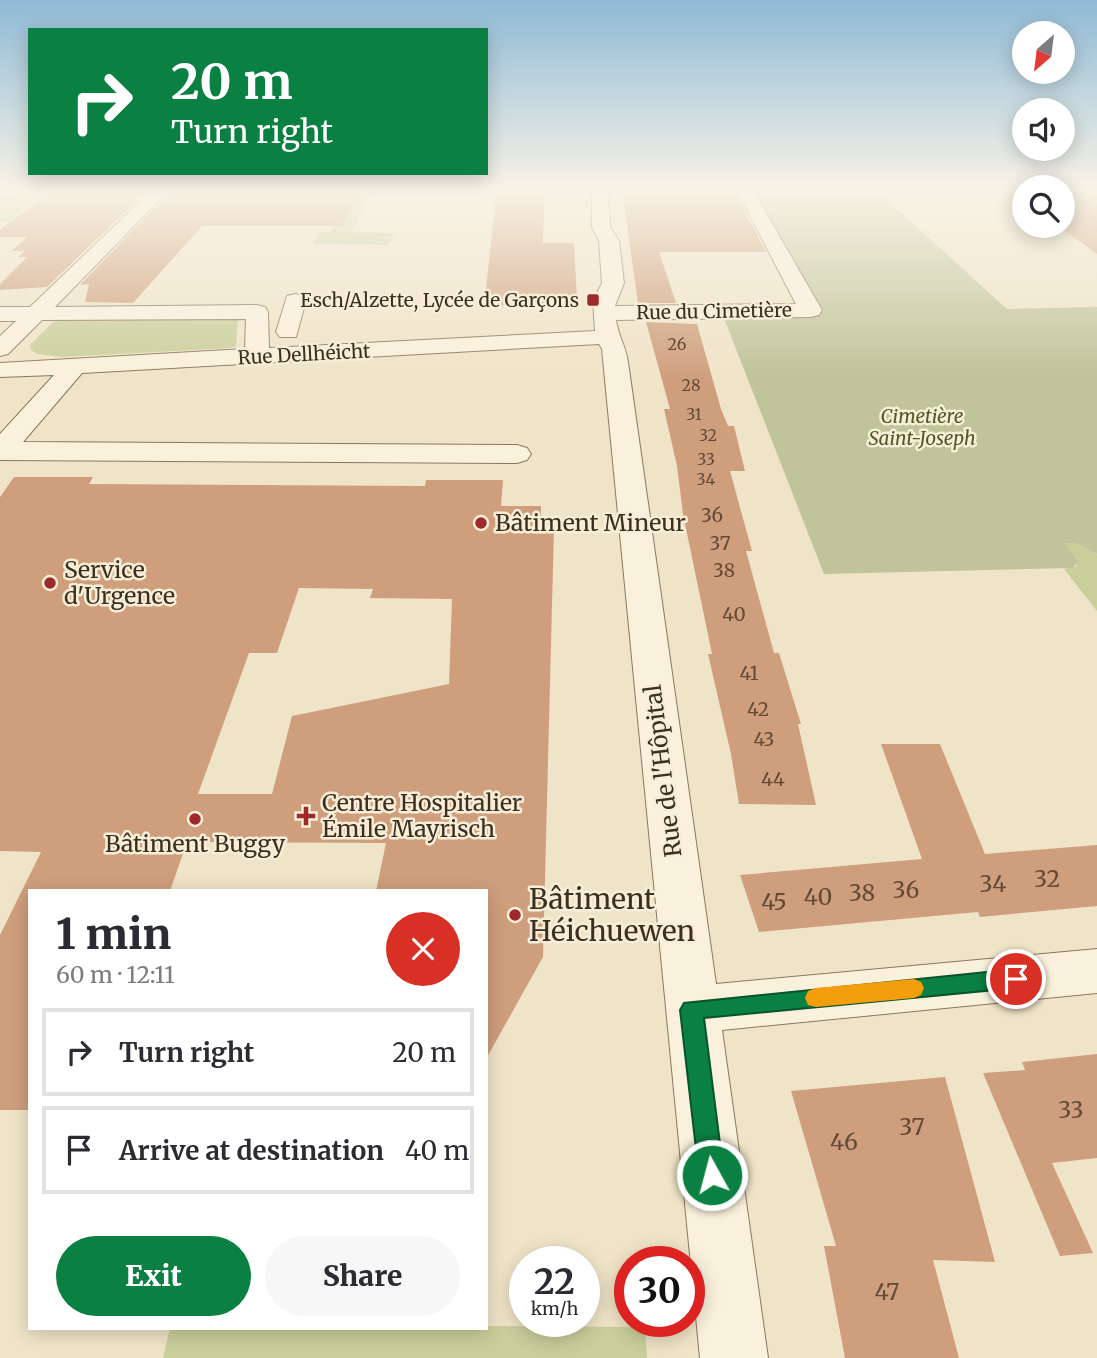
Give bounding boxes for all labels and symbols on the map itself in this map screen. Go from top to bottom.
north arrow [1012,21,1074,84]
place label: Esch/Alzette, Lycée de Garçons [300,288,579,312]
marker: Esch/Alzette, Lycée de Garçons [585,292,601,308]
street label: Rue du Cimetière [636,298,792,324]
house number: 26 [668,334,687,354]
street label: Rue Dellhéicht [237,339,372,369]
house number: 28 [682,375,700,395]
house number: 31 [686,404,702,424]
park label: Cimetière Saint-Joseph [868,404,976,450]
house number: 32 [699,425,717,445]
house number: 33 [697,449,715,469]
house number: 34 [697,469,716,489]
house number: 36 [701,503,723,527]
place label: Bâtiment Mineur [495,508,686,537]
marker: Bâtiment Mineur [473,515,489,531]
house number: 37 [709,531,731,555]
place label: Service d'Urgence [64,555,175,610]
house number: 38 [713,558,735,582]
marker: Service d'Urgence [42,575,58,591]
house number: 40 [722,602,746,626]
house number: 41 [740,661,759,685]
street label: Rue de l'Hôpital [638,683,687,859]
house number: 42 [747,697,769,721]
house number: 43 [754,727,774,751]
house number: 44 [761,767,785,791]
place label: Centre Hospitalier Émile Mayrisch [322,788,522,843]
marker: Centre Hospitalier Émile Mayrisch [296,806,316,826]
marker: Bâtiment Buggy [187,811,203,827]
place label: Bâtiment Buggy [105,829,286,858]
house number: 32 [1034,864,1060,893]
house number: 34 [979,869,1007,898]
house number: 36 [893,875,919,904]
house number: 38 [849,878,875,907]
place label: Bâtiment Héichuewen [529,881,695,949]
house number: 40 [804,882,832,911]
house number: 45 [761,887,787,916]
marker: Bâtiment Héichuewen [507,907,523,923]
pin [986,949,1046,1009]
house number: 33 [1058,1095,1084,1124]
house number: 37 [899,1112,925,1141]
house number: 46 [830,1127,858,1156]
position arrow [675,1138,749,1212]
speed limit sign: 30 [614,1246,705,1337]
house number: 47 [875,1277,899,1306]

